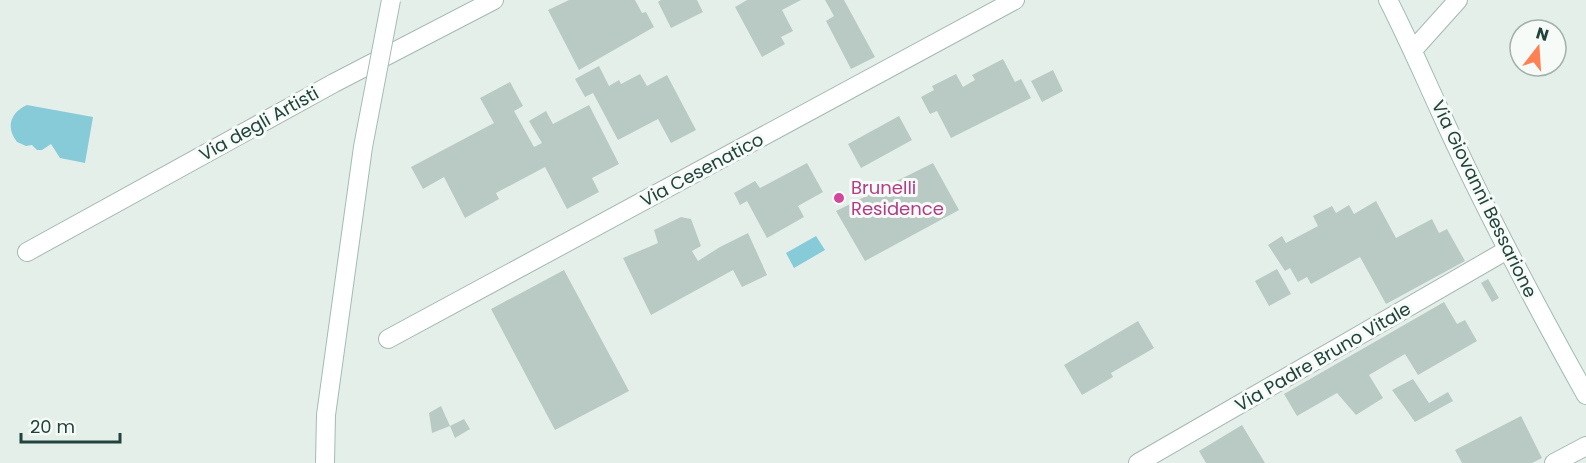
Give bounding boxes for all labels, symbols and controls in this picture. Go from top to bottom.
north arrow [1508,18,1568,78]
text: N [1533,21,1551,47]
street label: Via degli Artisti [195,80,323,167]
street label: Via Giovanni Bessarione [1426,96,1543,302]
street label: Via Cesenatico [636,127,768,213]
place label: Brunelli Residence [851,175,944,221]
marker: Brunelli Residence [832,191,846,205]
street label: Via Padre Bruno Vitale [1230,296,1415,417]
scale bar [21,406,120,444]
text: 20 m [30,414,75,439]

